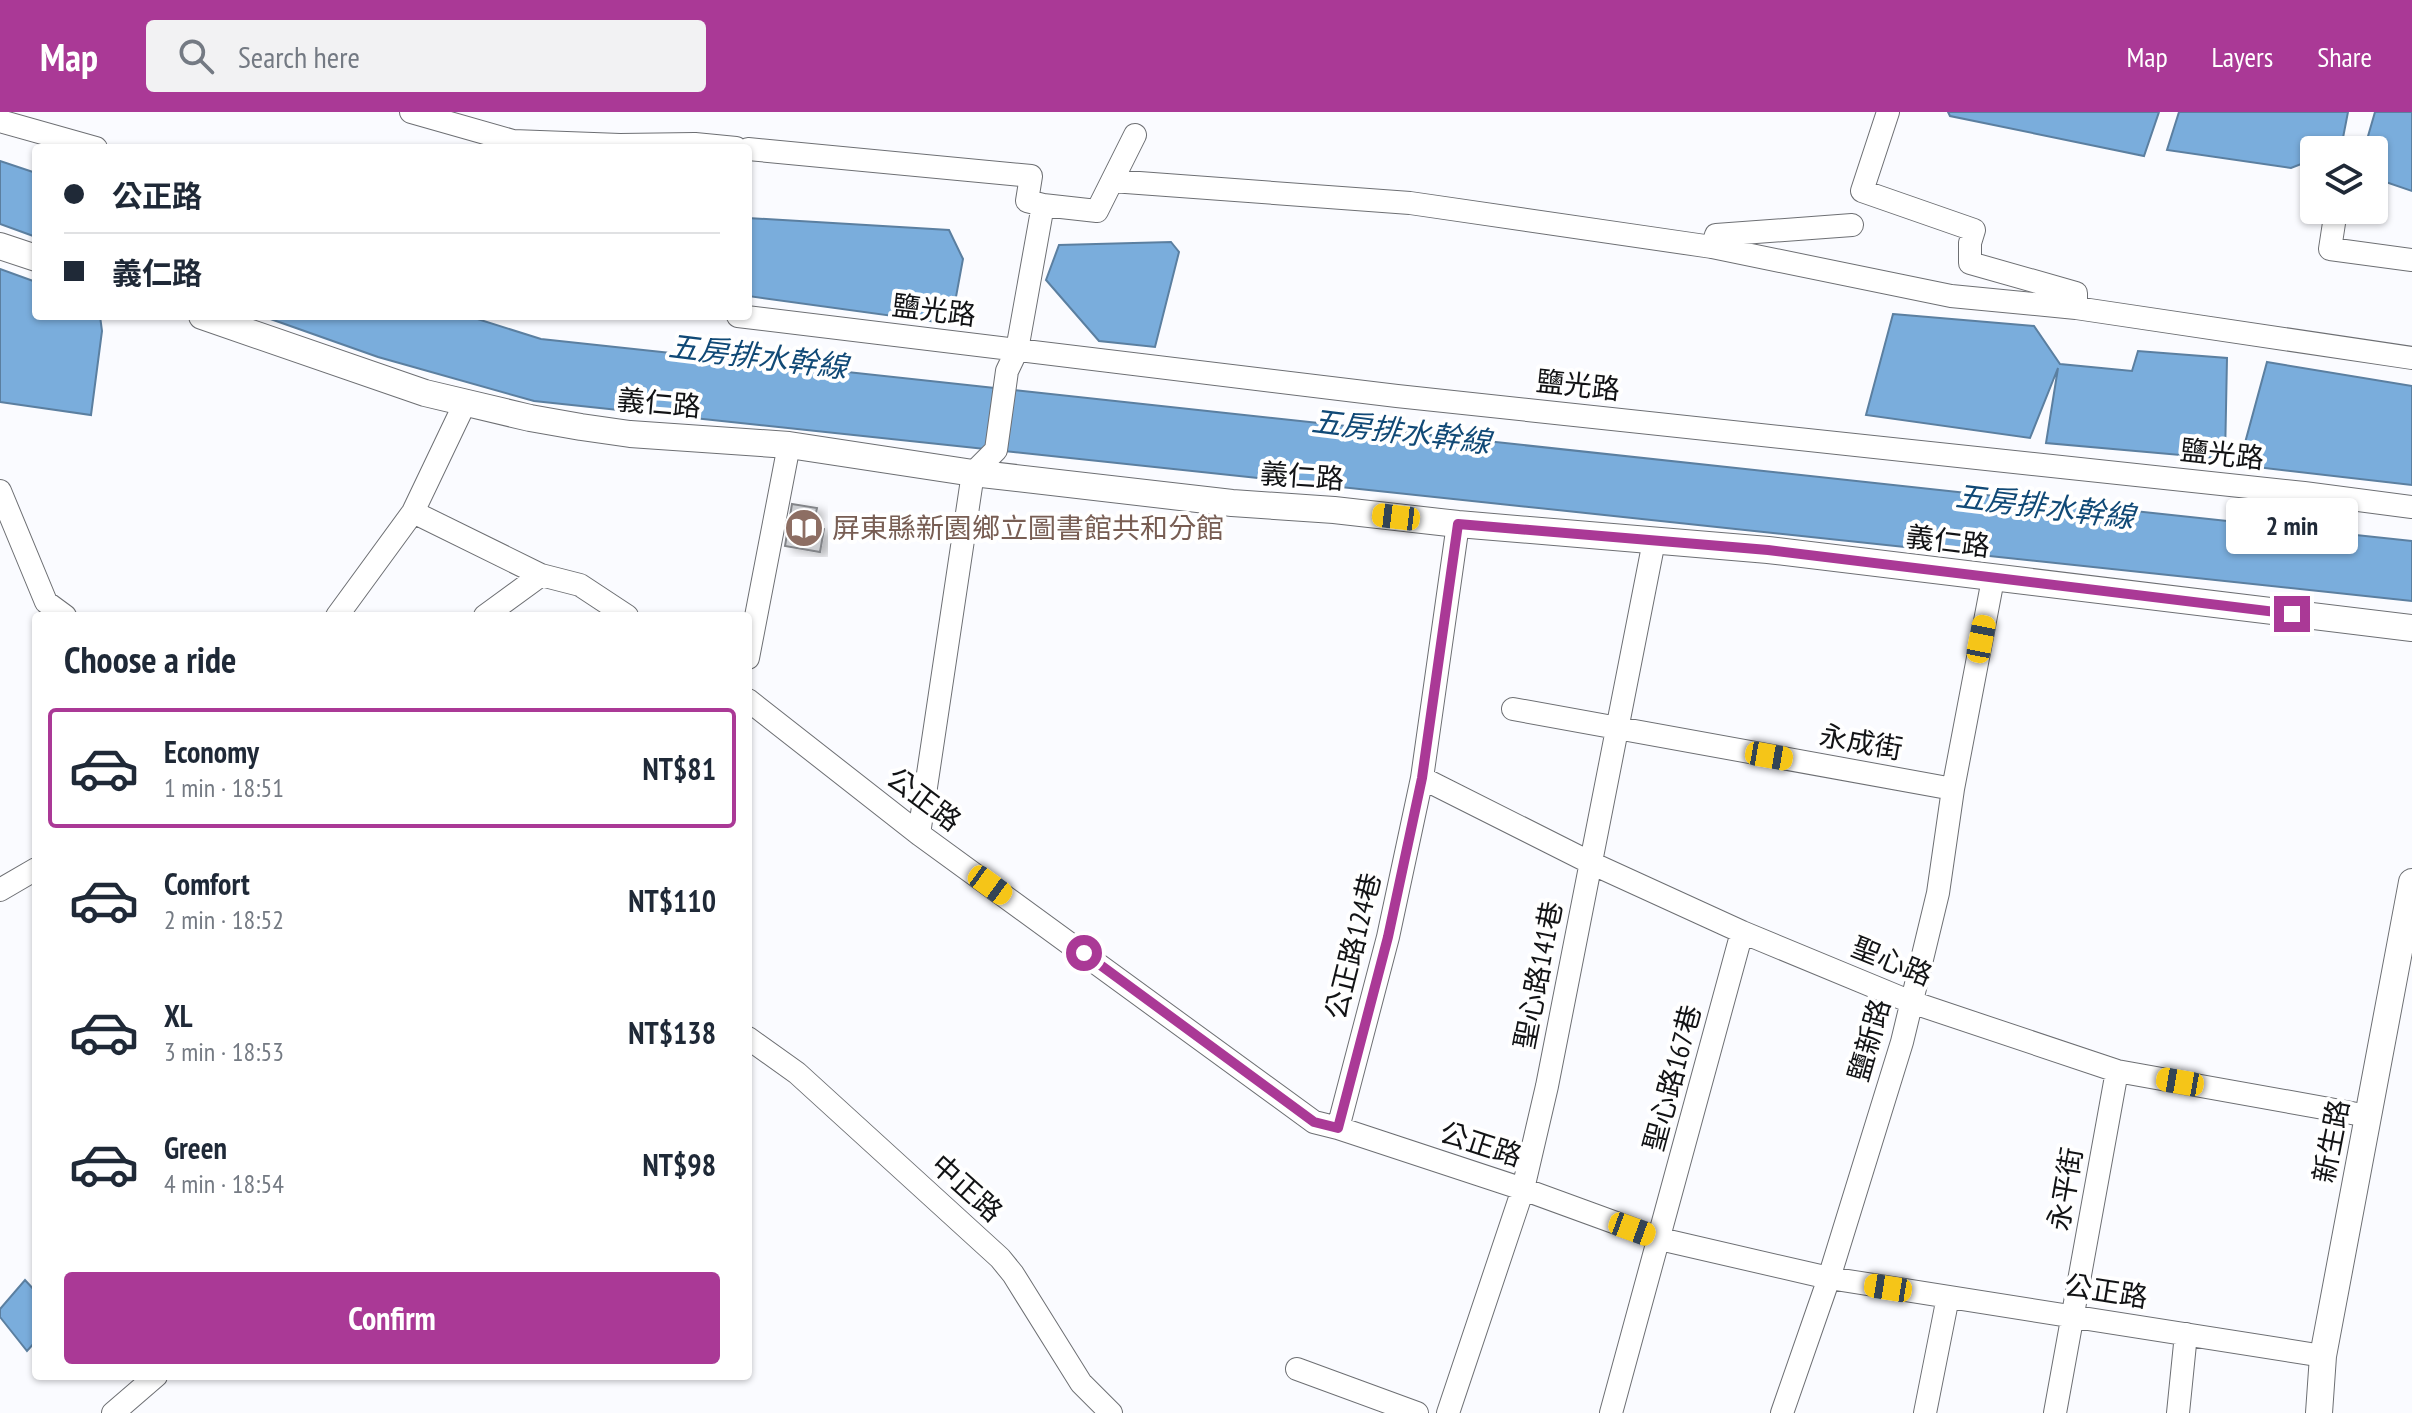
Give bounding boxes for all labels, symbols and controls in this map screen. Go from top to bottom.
search box [146,20,706,92]
text: Map [40,32,98,81]
icon: search [174,34,218,78]
text: Search here [238,37,360,76]
text: Map [2126,38,2168,75]
text: Layers [2212,38,2273,75]
text: Share [2317,38,2372,75]
map controls [2300,136,2388,224]
button: layers [2300,136,2388,224]
text: 公正路 [112,176,202,215]
text: 義仁路 [112,253,202,292]
street label: 鹽光路 [890,286,978,333]
water label: 五房排水幹線 [666,325,853,386]
street label: 鹽光路 [1534,362,1622,407]
street label: 義仁路 [616,380,703,425]
water label: 五房排水幹線 [1309,400,1496,461]
street label: 鹽光路 [2178,431,2266,476]
street label: 義仁路 [1259,454,1345,497]
water label: 五房排水幹線 [1953,475,2140,536]
callout: 2 min [2226,498,2358,554]
car [1371,502,1421,532]
library icon: 屏東縣新園鄉立圖書館共和分館 [783,507,825,549]
place label: 屏東縣新園鄉立圖書館共和分館 [832,509,1224,546]
text: 2 min [2266,509,2318,542]
street label: 義仁路 [1904,517,1992,564]
route end [2274,596,2310,632]
car [1965,613,1997,665]
text: Choose a ride [64,636,236,683]
street label: 永成街 [1817,716,1906,767]
icon: car [68,732,140,804]
text: Economy [164,732,259,771]
car [1743,740,1795,772]
text: NT$81 [643,749,716,788]
street label: 公正路 [880,759,969,839]
text: 1 min · 18:51 [164,771,284,804]
car [964,861,1016,909]
icon: car [68,864,140,936]
text: Comfort [164,864,250,903]
street label: 公正路124巷 [1316,869,1389,1023]
text: NT$110 [628,881,716,920]
street label: 聖心路141巷 [1505,898,1570,1052]
text: 2 min · 18:52 [164,903,284,936]
street label: 聖心路 [1846,928,1938,993]
route start [1066,935,1102,971]
street label: 鹽新路 [1839,994,1898,1085]
icon: car [68,996,140,1068]
text: XL [164,996,193,1035]
street label: 聖心路167巷 [1634,1001,1709,1155]
text: NT$138 [628,1013,716,1052]
text: 3 min · 18:53 [164,1035,284,1068]
car [2154,1066,2206,1098]
street label: 新生路 [2304,1096,2357,1186]
street label: 公正路 [1435,1113,1527,1174]
icon: car [68,1128,140,1200]
text: Green [164,1128,227,1167]
street label: 永平街 [2039,1144,2090,1233]
text: NT$98 [643,1145,716,1184]
street label: 中正路 [924,1146,1011,1229]
text: 4 min · 18:54 [164,1167,284,1200]
car [1605,1210,1659,1248]
street label: 公正路 [2062,1266,2150,1315]
button: Confirm [64,1272,720,1364]
car [1862,1272,1914,1304]

